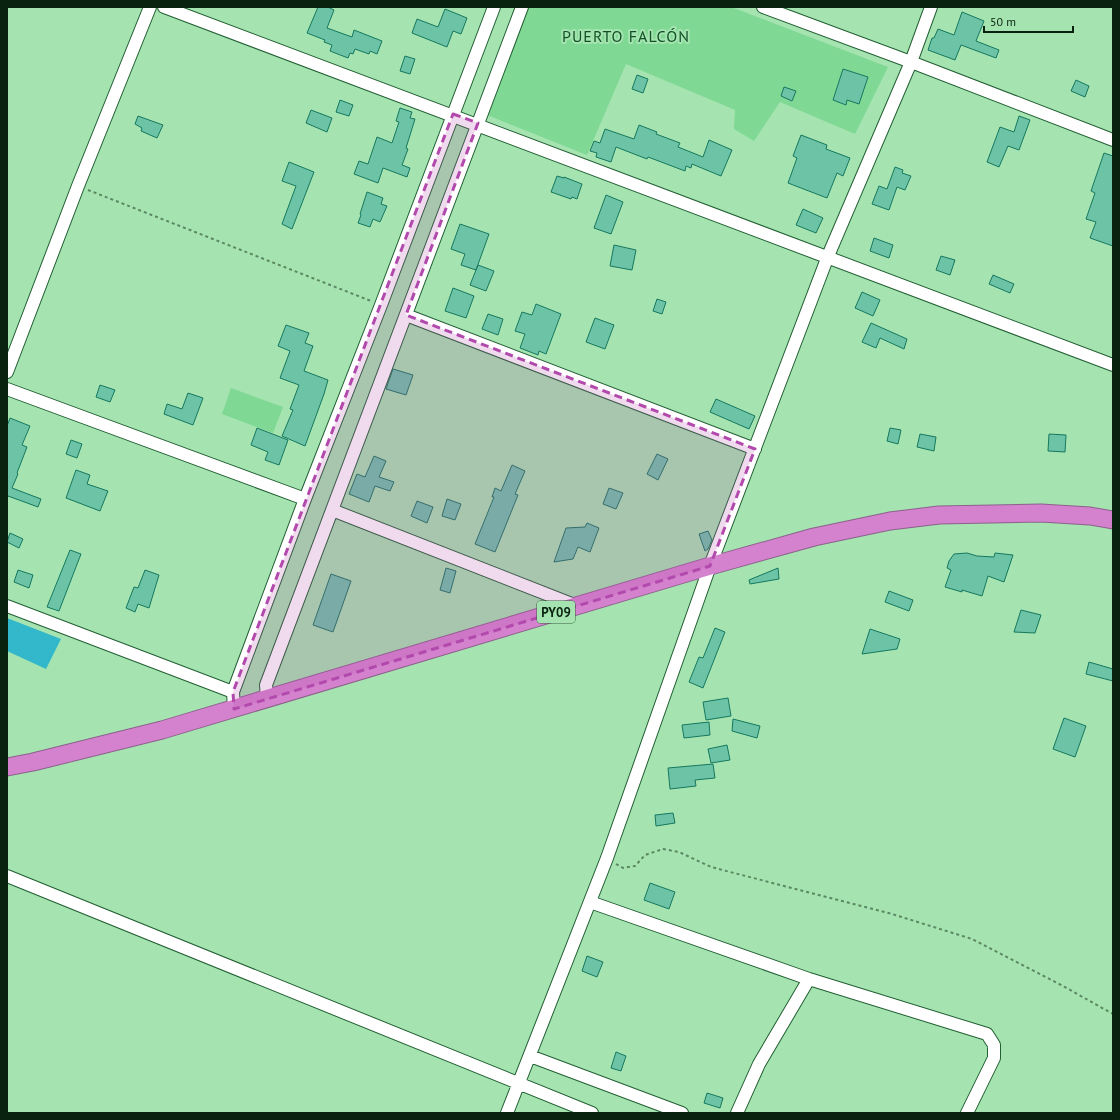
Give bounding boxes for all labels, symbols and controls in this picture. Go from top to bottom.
scale bar [984,8,1073,34]
text: 50 m [990,14,1016,29]
district label: PUERTO FALCÓN [562,26,690,46]
road number: PY09 [537,601,575,623]

